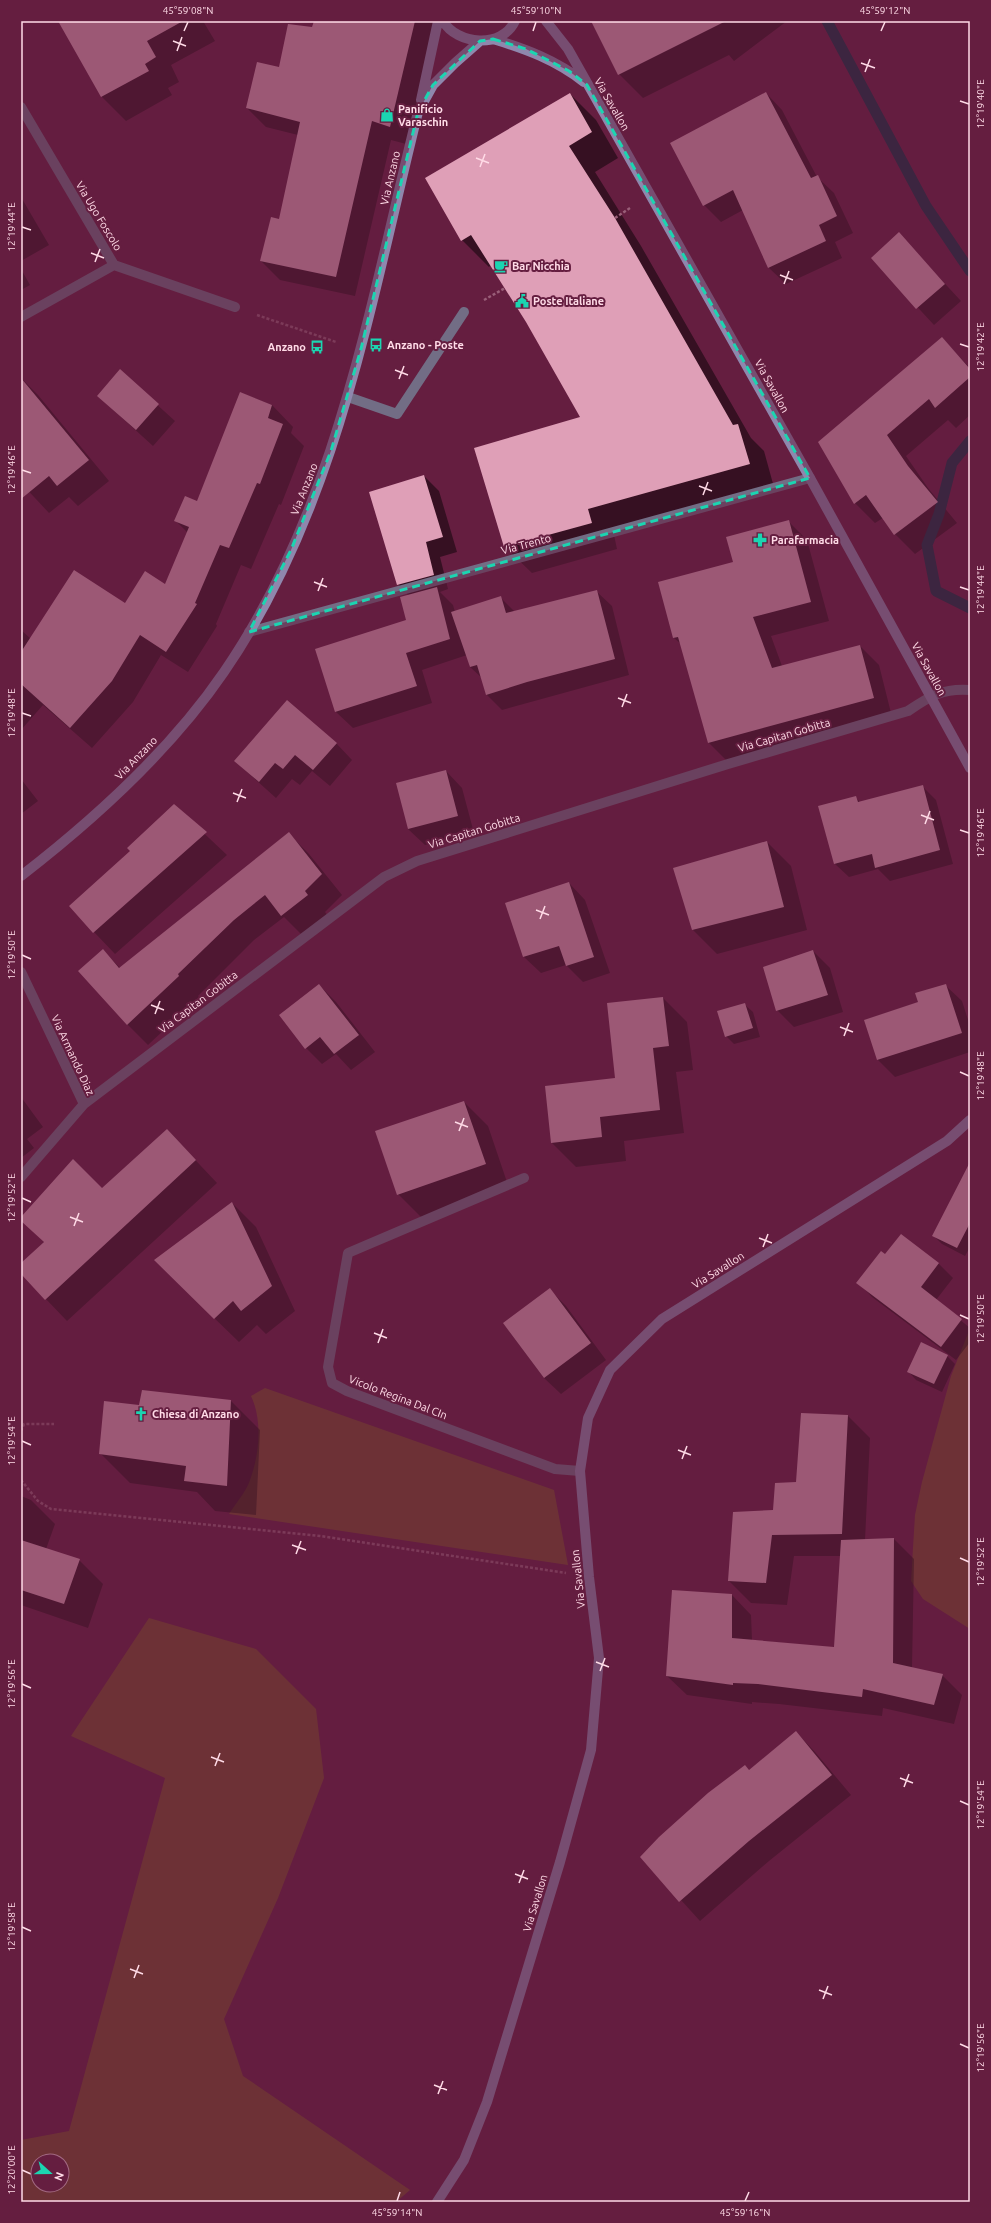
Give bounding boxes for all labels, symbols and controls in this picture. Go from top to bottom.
text: 45°59'08"N [163,5,213,16]
text: 45°59'10"N [511,5,561,16]
text: 45°59'12"N [860,5,910,16]
street label: Via Savallon [592,75,632,133]
text: 12°19'40"E [975,79,986,129]
place label: Panificio Varaschin [398,103,448,128]
shop icon: Panificio Varaschin [379,107,395,123]
street label: Via Anzano [378,150,402,206]
street label: Via Ugo Foscolo [74,179,124,253]
text: 12°19'44"E [6,202,17,252]
cafe icon: Bar Nicchia [493,258,509,274]
place label: Bar Nicchia [512,260,570,272]
public building icon: Poste Italiane [514,293,530,309]
place label: Poste Italiane [533,295,604,307]
text: 12°19'42"E [975,322,986,372]
bus stop icon: Anzano - Poste [368,337,384,353]
bus stop icon: Anzano [309,339,325,355]
place label: Anzano - Poste [387,339,464,351]
place label: Anzano [268,341,306,353]
street label: Via Savallon [752,357,792,415]
text: 12°19'46"E [6,445,17,495]
street label: Via Anzano [288,461,320,517]
street label: Via Trento [500,532,552,556]
pharmacy icon: Parafarmacia [752,532,768,548]
place label: Parafarmacia [771,534,839,546]
text: 12°19'44"E [975,565,986,615]
street label: Via Savallon [909,640,949,698]
text: 12°19'48"E [6,688,17,738]
street label: Via Capitan Gobitta [736,716,832,754]
street label: Via Anzano [113,734,159,782]
text: 12°19'46"E [975,808,986,858]
street label: Via Capitan Gobitta [427,811,521,851]
text: 12°19'50"E [6,930,17,980]
street label: Via Capitan Gobitta [156,968,240,1036]
street label: Via Armando Diaz [49,1013,97,1097]
text: 12°19'48"E [975,1051,986,1101]
text: 12°19'52"E [6,1173,17,1223]
street label: Via Savallon [690,1249,746,1291]
text: 12°19'50"E [975,1294,986,1344]
street label: Vicolo Regina Dal CIn [347,1373,449,1421]
church icon: Chiesa di Anzano [133,1406,149,1422]
place label: Chiesa di Anzano [152,1408,240,1420]
text: 12°19'54"E [6,1416,17,1466]
text: 12°19'52"E [975,1537,986,1587]
street label: Via Savallon [569,1549,587,1609]
text: 12°19'56"E [6,1659,17,1709]
text: 12°19'54"E [975,1780,986,1830]
street label: Via Savallon [521,1873,549,1933]
text: 12°19'58"E [6,1902,17,1952]
text: 12°19'56"E [975,2023,986,2073]
text: 12°20'00"E [6,2145,17,2195]
north arrow [30,2153,70,2193]
text: N [52,2171,66,2183]
text: 45°59'14"N [372,2207,422,2218]
text: 45°59'16"N [720,2207,770,2218]

